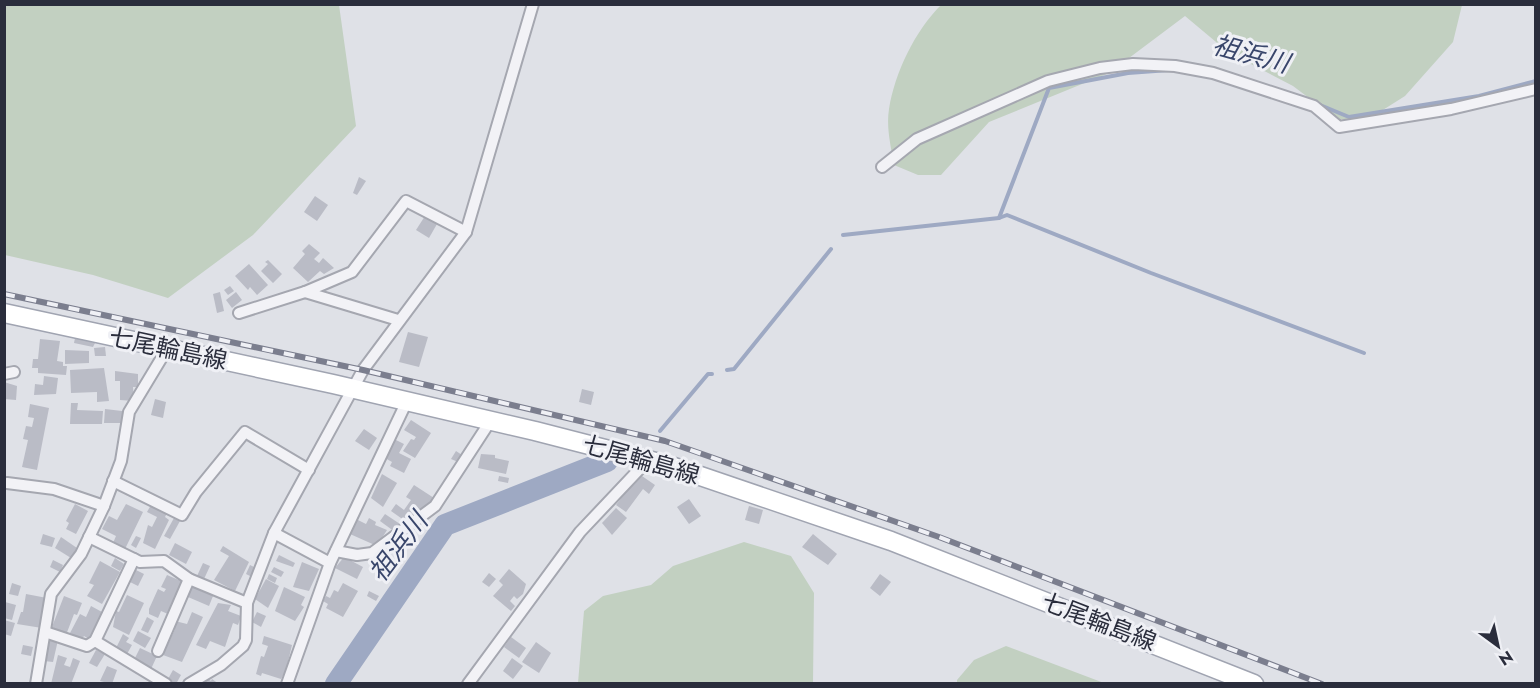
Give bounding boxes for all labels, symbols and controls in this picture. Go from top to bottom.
water label: 祖浜川 [1208,26,1296,83]
street label: 七尾輪島線 [106,319,230,378]
street label: 七尾輪島線 [579,426,704,493]
water label: 祖浜川 [359,502,438,590]
street label: 七尾輪島線 [1037,584,1161,659]
north arrow [1468,616,1528,676]
text: N [1494,645,1517,671]

